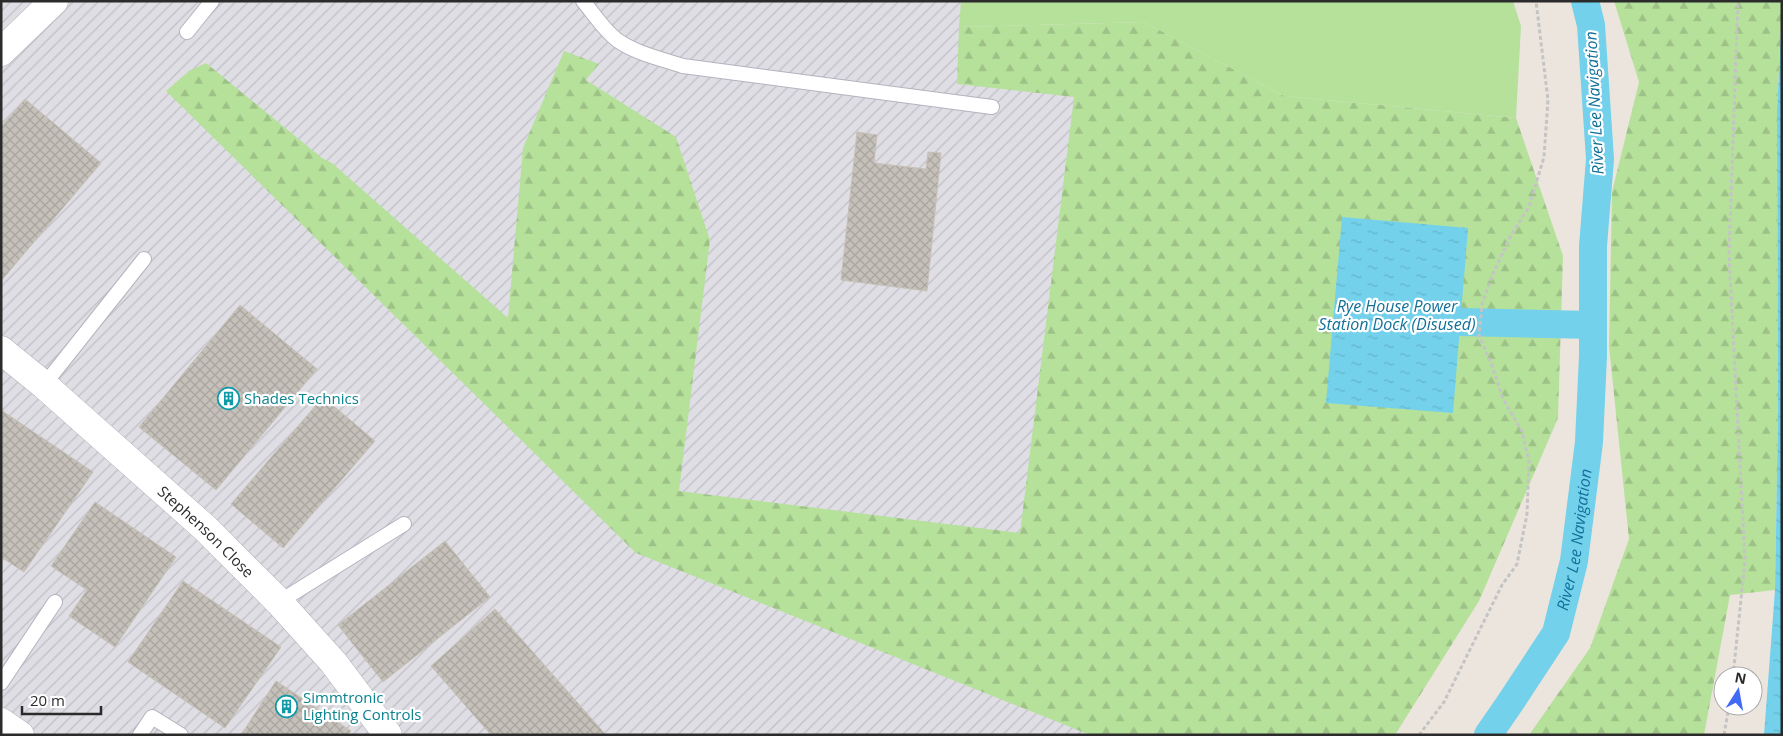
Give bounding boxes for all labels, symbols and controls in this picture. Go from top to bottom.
water label: River Lee Navigation [1579,31,1609,175]
water label: Rye House Power Station Dock (Disused) [1318,295,1476,335]
building icon: Shades Technics [216,386,240,410]
place label: Shades Technics [244,388,359,408]
water label: River Lee Navigation [1551,467,1597,613]
street label: Stephenson Close [154,481,259,582]
north arrow [1713,666,1763,716]
text: N [1733,667,1748,688]
scale bar [22,684,101,716]
place label: Simmtronic Lighting Controls [303,687,421,724]
text: 20 m [30,690,65,710]
building icon: Simmtronic Lighting Controls [275,694,299,718]

